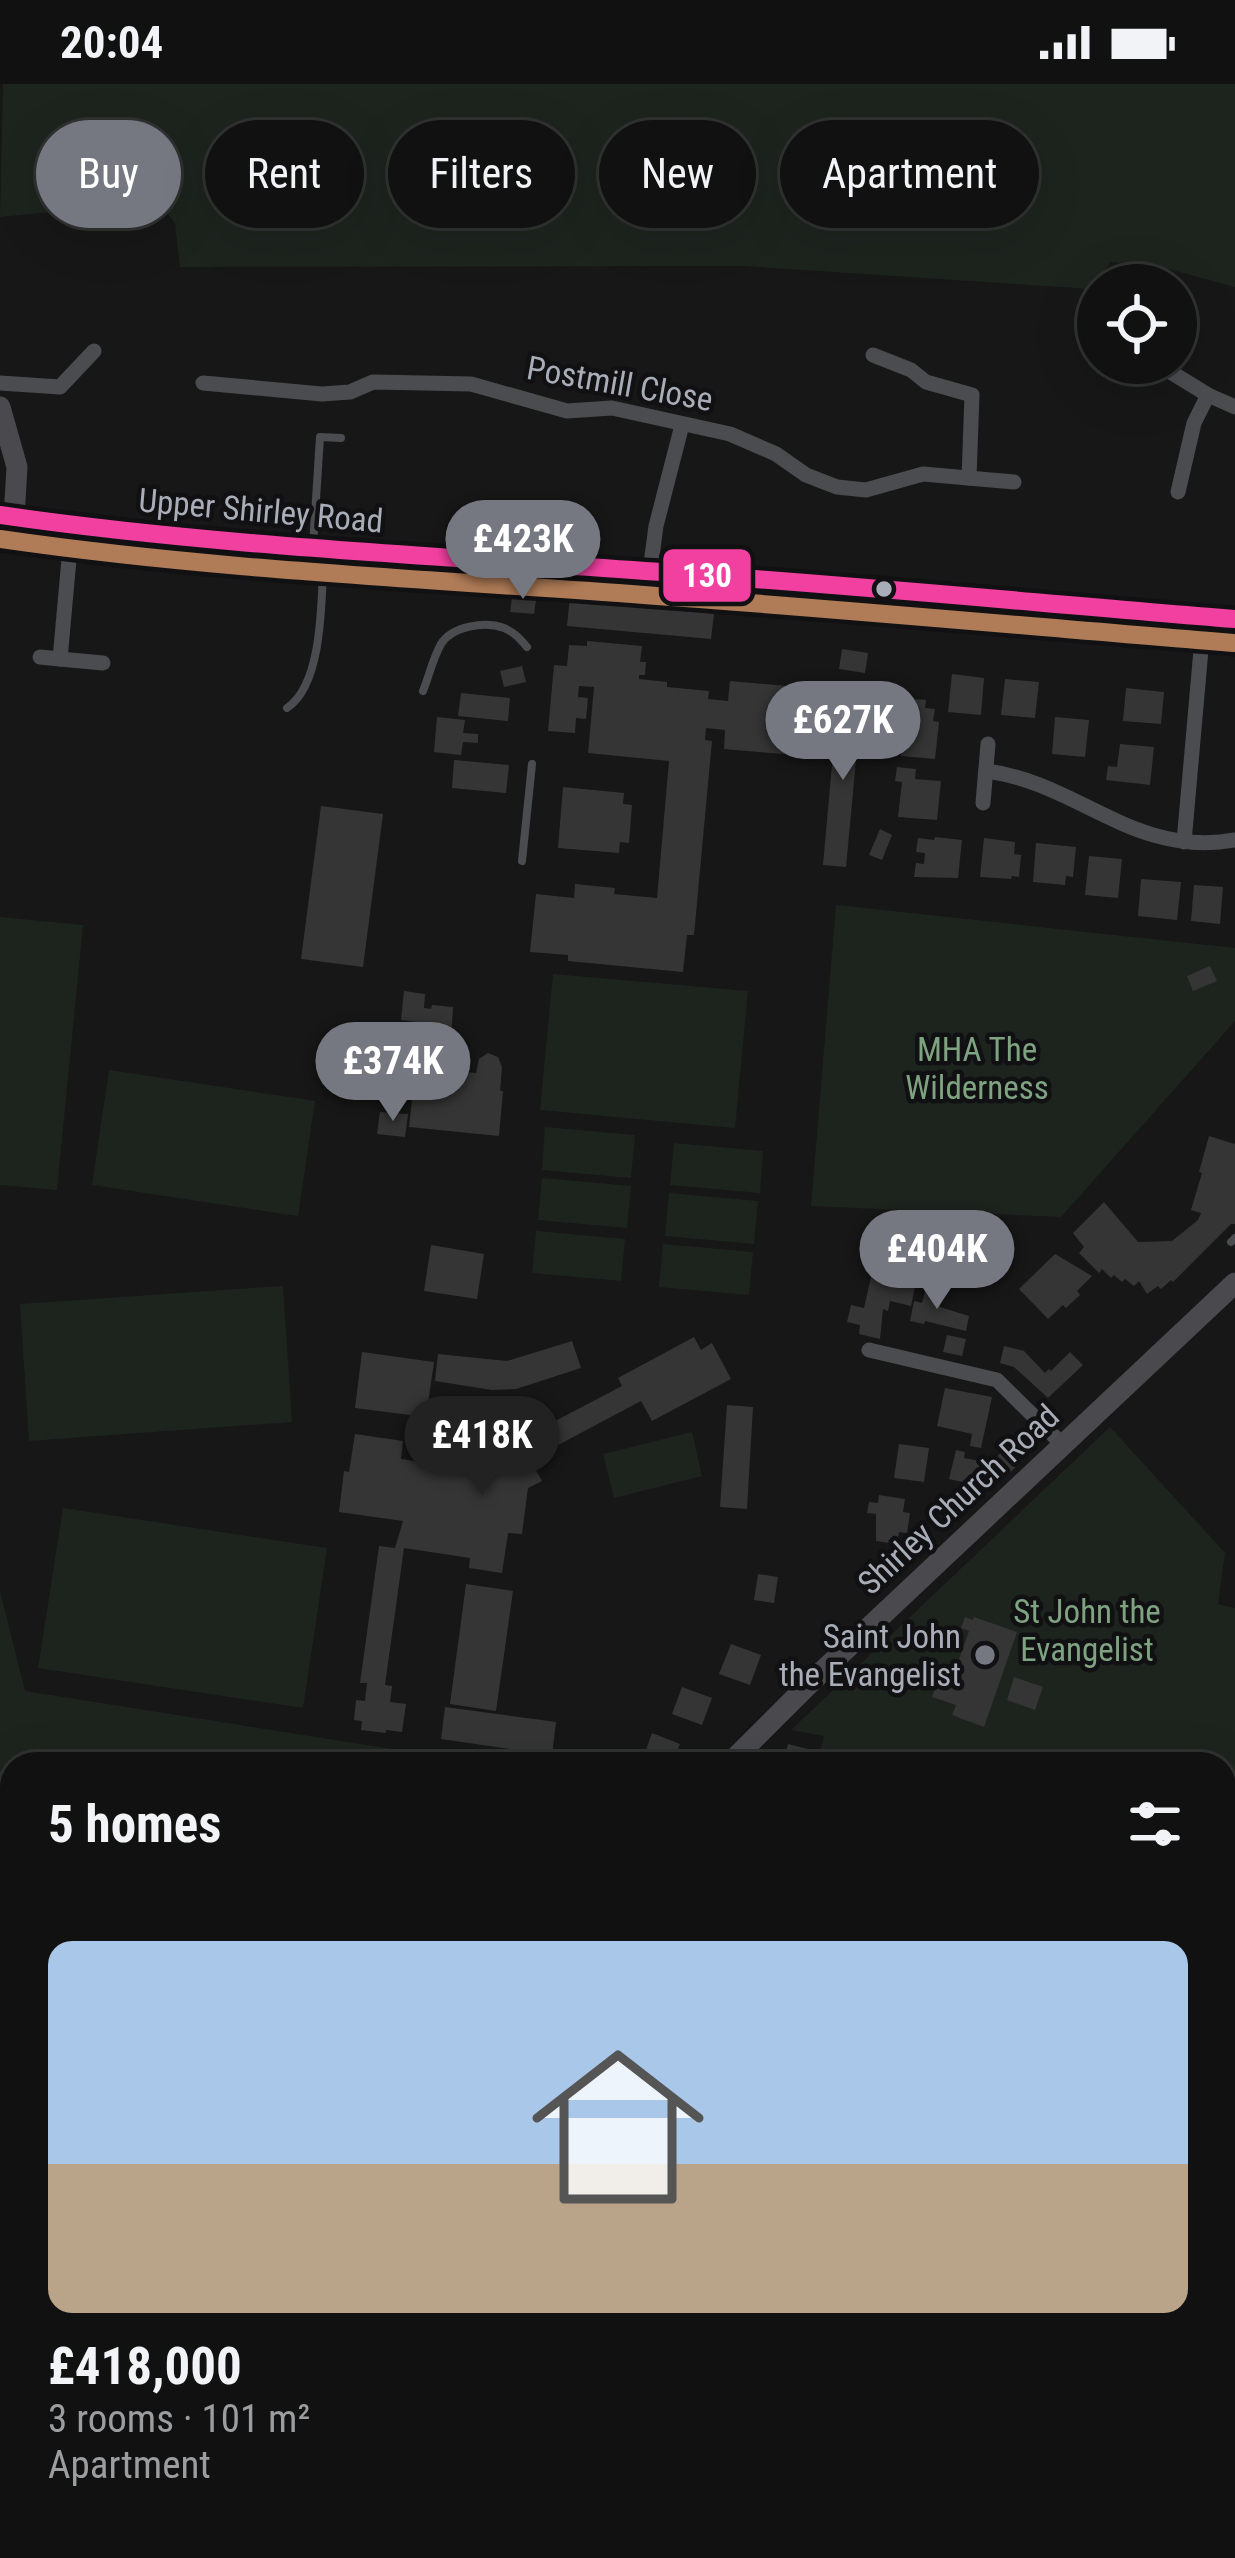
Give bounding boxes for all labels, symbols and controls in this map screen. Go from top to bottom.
text: 20:04 [60,16,163,69]
chip: Buy [36,120,181,228]
chip: Rent [205,120,364,228]
chip: Filters [388,120,575,228]
chip: New [599,120,756,228]
chip: Apartment [780,120,1039,228]
map controls [1077,264,1197,384]
button: locate [1077,264,1197,384]
street label: Postmill Close [524,348,716,419]
street label: Upper Shirley Road [137,480,385,541]
pin: £423K [439,500,607,602]
text: £423K [472,516,574,562]
line badge: 130 [661,547,753,604]
text: 130 [682,556,732,595]
unlabelled marker [873,578,895,600]
pin: £627K [759,681,927,783]
text: £627K [792,697,894,743]
pin: £374K [309,1022,477,1124]
park label: MHA The Wilderness [905,1030,1049,1107]
text: £374K [342,1038,444,1084]
pin: £404K [853,1210,1021,1312]
text: £404K [886,1226,988,1272]
pin: £418K [398,1396,566,1498]
street label: Shirley Church Road [850,1396,1067,1602]
text: £418K [431,1412,533,1458]
park label: St John the Evangelist [1013,1592,1161,1669]
place label: Saint John the Evangelist [779,1617,961,1694]
marker: Saint John the Evangelist [972,1642,998,1668]
icon: filters [1122,1791,1188,1857]
text: 5 homes [48,1795,221,1854]
icon: home [510,2019,726,2235]
text: £418,000 [48,2337,242,2396]
text: 3 rooms · 101 m² [48,2396,310,2442]
text: Apartment [48,2442,211,2488]

